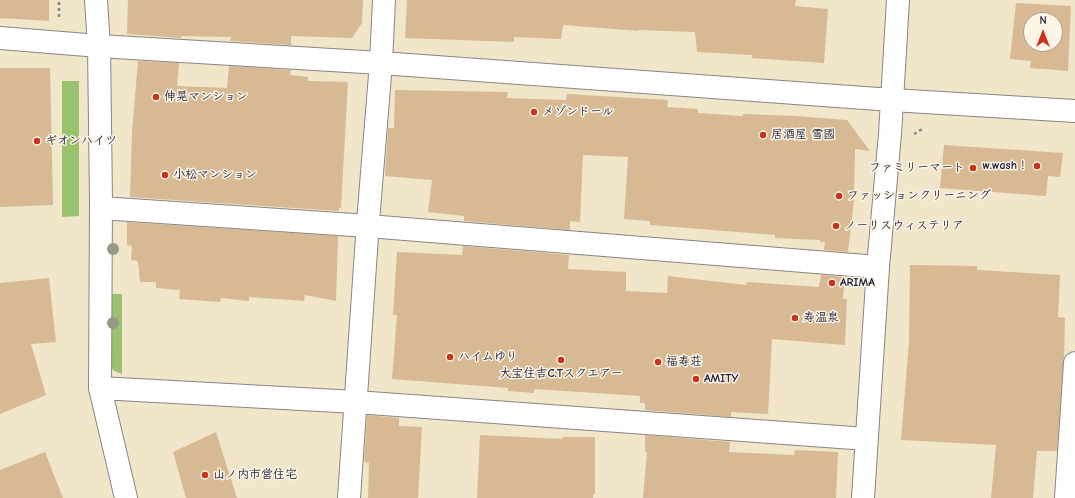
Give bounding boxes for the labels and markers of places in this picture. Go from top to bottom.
place label: 伸晃マンション [164,90,248,104]
marker: 伸晃マンション [151,92,161,102]
place label: メゾンドール [542,105,614,119]
marker: メゾンドール [529,107,539,117]
place label: 居酒屋 雪國 [771,128,835,142]
marker: 居酒屋 雪國 [758,130,768,140]
place label: ギオンハイツ [45,134,117,148]
marker: ギオンハイツ [32,136,42,146]
place label: w.wash！ [982,159,1029,173]
place label: ファミリーマート [869,161,965,175]
marker: w.wash！ [1032,161,1042,171]
marker: ファミリーマート [968,163,978,173]
place label: 小松マンション [173,168,257,182]
marker: 小松マンション [160,170,170,180]
place label: ファッションクリーニング [847,189,991,203]
marker: ファッションクリーニング [834,191,844,201]
place label: ノーリスウィステリア [844,219,964,233]
marker: ノーリスウィステリア [831,221,841,231]
place label: ARIMA [840,276,875,290]
marker: ARIMA [827,278,837,288]
place label: 寿温泉 [803,311,839,325]
marker: 寿温泉 [790,313,800,323]
place label: ハイムゆり [458,350,518,364]
marker: ハイムゆり [445,352,455,362]
marker: 大宝住吉C.Tスクエアー [556,355,566,365]
place label: 福寿荘 [666,355,702,369]
marker: 福寿荘 [653,357,663,367]
place label: 大宝住吉C.Tスクエアー [499,367,623,381]
place label: AMITY [704,372,738,386]
marker: AMITY [691,374,701,384]
place label: 山ノ内市営住宅 [213,468,297,482]
marker: 山ノ内市営住宅 [200,470,210,480]

